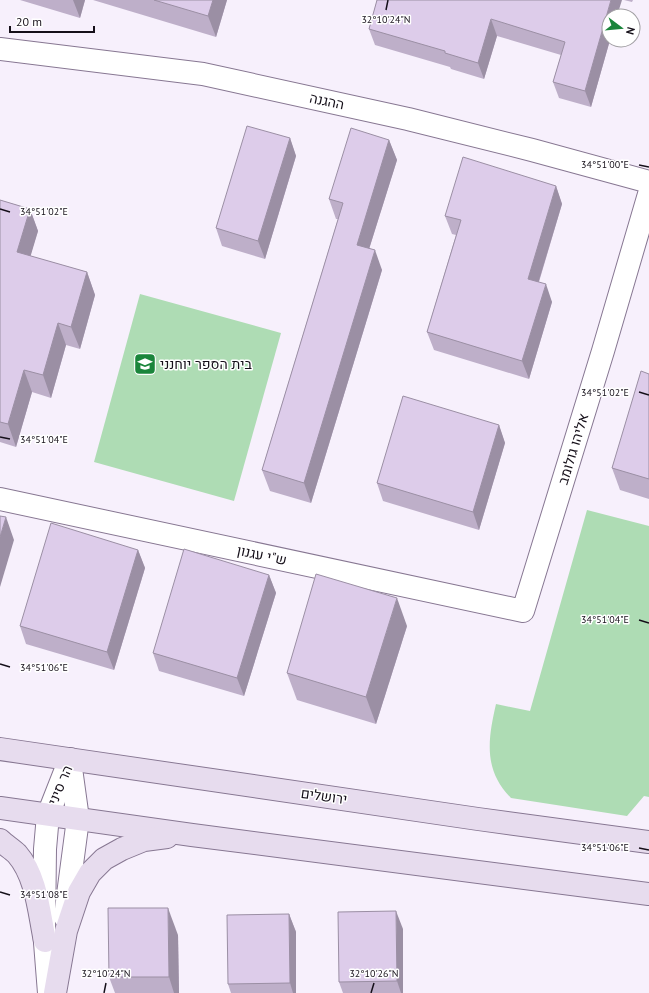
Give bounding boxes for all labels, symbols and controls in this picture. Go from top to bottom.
scale bar [10,8,94,34]
north arrow [601,8,641,48]
text: 32°10'24"N [361,13,411,26]
text: 20 m [16,14,42,29]
text: N [623,25,638,36]
street label: ההגנה [308,89,346,113]
text: 34°51'00"E [581,158,629,171]
text: 34°51'02"E [20,205,68,218]
school or university icon: בית הספר יוחנני [132,351,158,377]
place label: בית הספר יוחנני [160,355,252,373]
text: 34°51'02"E [581,386,629,399]
street label: אליהו גולומב [554,411,592,487]
text: 34°51'04"E [20,433,68,446]
street label: ש"י עגנון [235,541,289,569]
text: 34°51'04"E [581,613,629,626]
text: 34°51'06"E [20,661,68,674]
street label: הר סיני [44,762,76,808]
street label: ירושלים [300,784,348,808]
text: 34°51'06"E [581,841,629,854]
text: 34°51'08"E [20,888,68,901]
text: 32°10'24"N [81,967,131,980]
text: 32°10'26"N [349,967,399,980]

